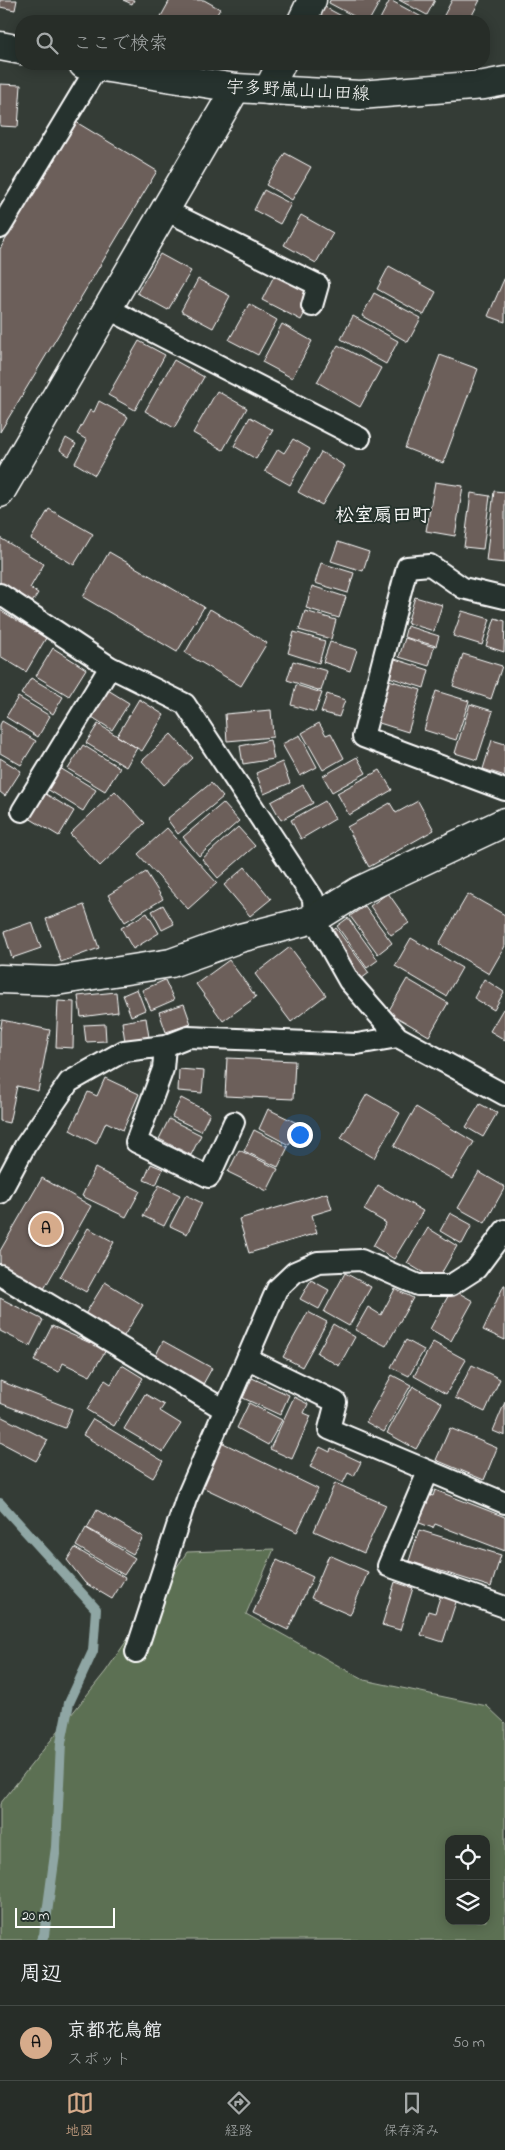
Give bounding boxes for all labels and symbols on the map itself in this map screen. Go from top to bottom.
street label: 宇多野嵐山山田線 [225,75,370,109]
district label: 松室扇田町 [335,503,431,530]
your location [287,1122,313,1148]
pin: A [30,1210,62,1248]
scale bar [15,1905,115,1928]

